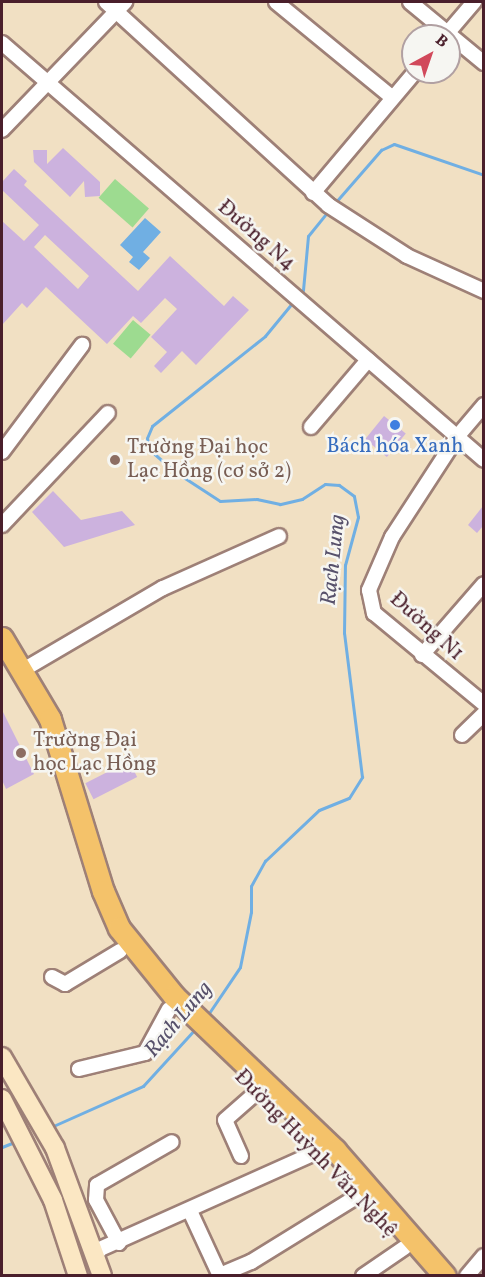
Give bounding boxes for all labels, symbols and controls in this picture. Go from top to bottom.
north arrow [401,24,461,84]
text: B [430,30,452,54]
street label: Đường N4 [212,195,300,277]
marker: Bách hóa Xanh [388,418,402,432]
place label: Bách hóa Xanh [327,434,463,460]
place label: Trường Đại học Lạc Hồng (cơ sở 2) [127,435,291,485]
marker: Trường Đại học Lạc Hồng (cơ sở 2) [108,453,122,467]
water label: Rạch Lung [316,513,352,607]
street label: Đường N1 [384,587,468,667]
place label: Trường Đại học Lạc Hồng [33,728,156,778]
marker: Trường Đại học Lạc Hồng [14,746,28,760]
water label: Rạch Lung [140,977,218,1063]
street label: Đường Huỳnh Văn Nghệ [228,1065,402,1243]

